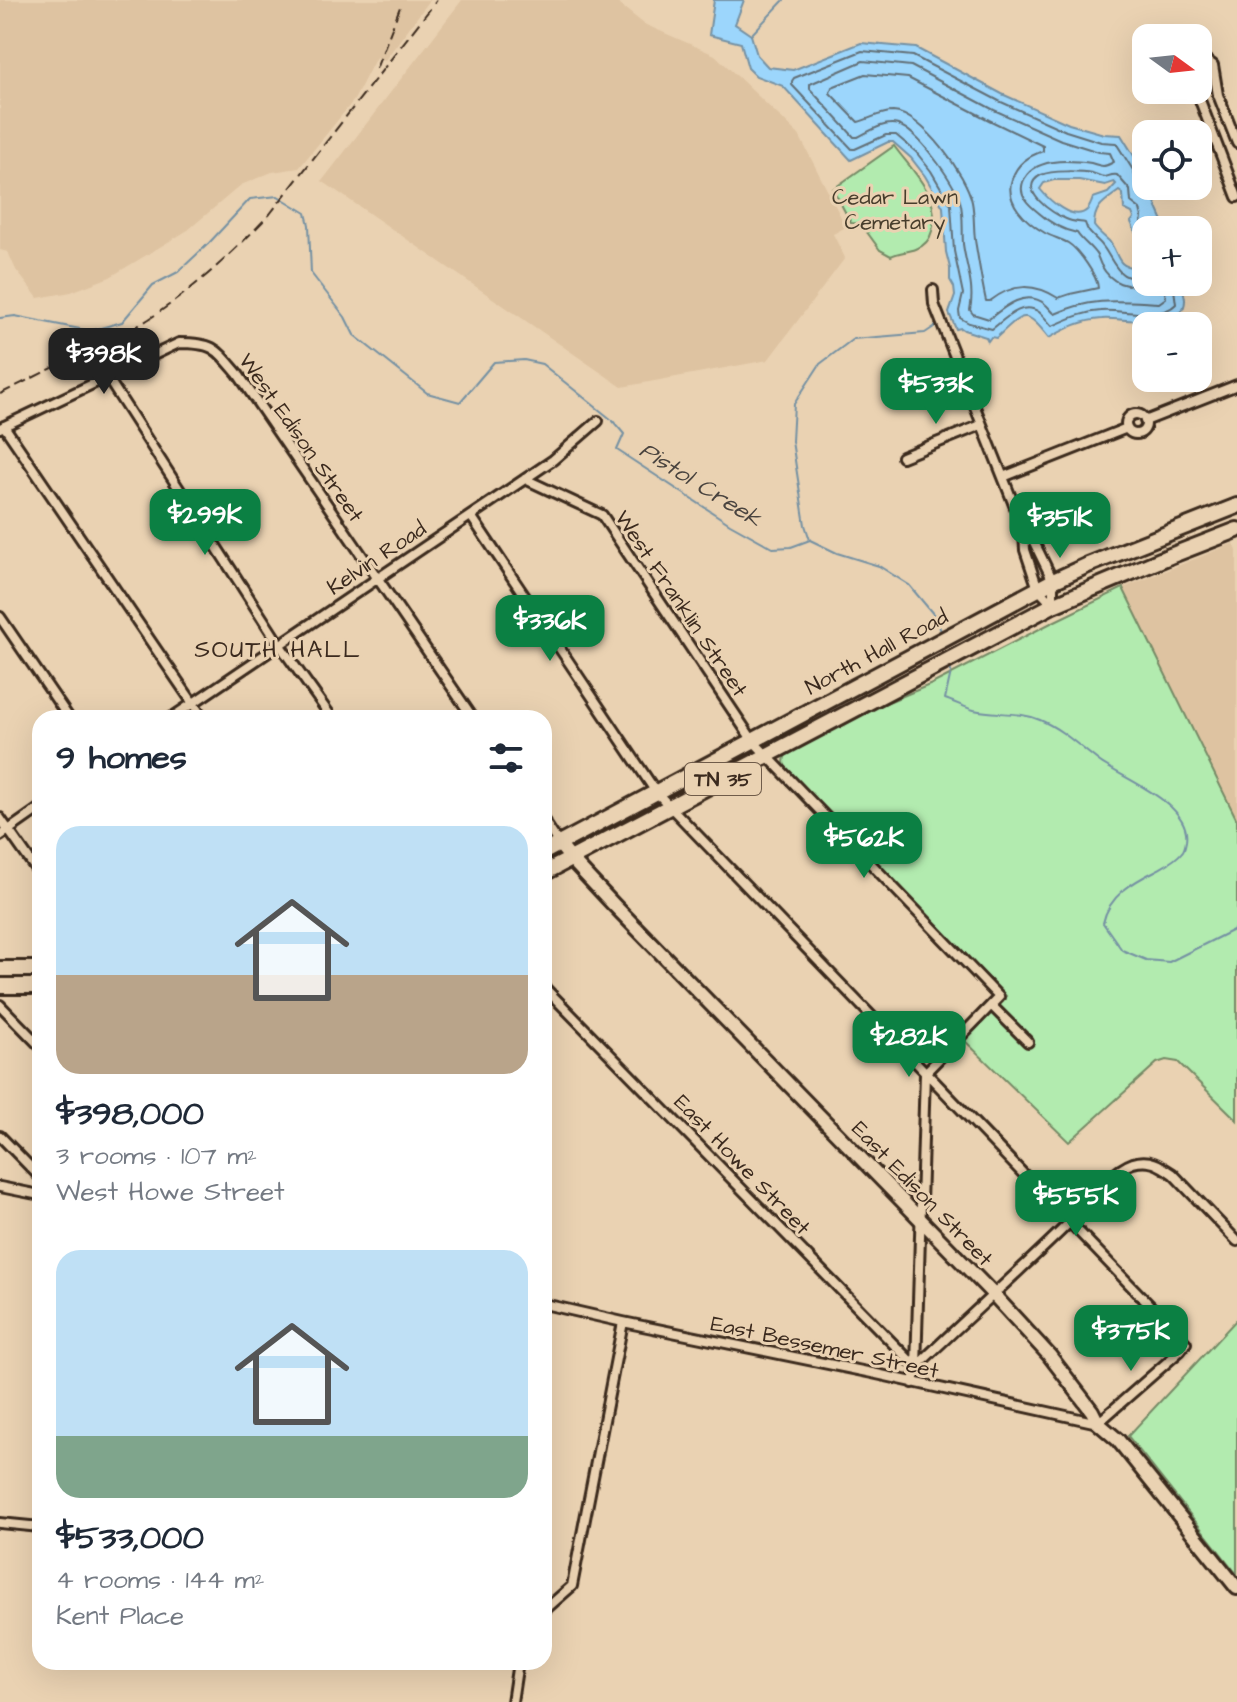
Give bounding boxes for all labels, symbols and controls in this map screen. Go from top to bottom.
north arrow [1132,24,1212,104]
map controls [1132,24,1212,392]
button: locate [1132,120,1212,200]
park label: Cedar Lawn Cemetary [832,182,958,239]
button: + [1132,216,1212,296]
button: − [1132,312,1212,392]
pin: $398K [48,328,160,396]
text: $398K [66,336,142,372]
street label: West Edison Street [231,347,371,529]
pin: $533K [880,358,992,426]
text: $533K [898,366,974,402]
water label: Pistol Creek [633,434,769,537]
pin: $299K [149,489,261,557]
pin: $351K [1004,492,1116,560]
text: $299K [168,497,242,533]
text: $351K [1027,500,1093,536]
street label: West Franklin Street [607,504,755,703]
street label: Kelvin Road [321,514,433,603]
pin: $336K [494,595,606,663]
street label: North Hall Road [800,602,954,703]
text: $336K [514,603,586,639]
district label: SOUTH HALL [194,633,362,667]
text: 9 homes [56,734,187,782]
icon: filters [484,736,528,780]
road number: TN 35 [685,763,761,795]
pin: $562K [808,812,920,880]
text: $562K [824,820,904,856]
icon: home [220,878,364,1022]
pin: $282K [853,1011,965,1079]
text: $282K [871,1019,947,1055]
street label: East Howe Street [667,1088,817,1242]
text: $398,000 [56,1090,204,1138]
street label: East Edison Street [844,1114,1000,1274]
text: 3 rooms · 107 m² [56,1138,257,1174]
pin: $555K [1020,1170,1132,1238]
text: West Howe Street [56,1174,285,1210]
text: $555K [1033,1178,1119,1214]
icon: home [220,1302,364,1446]
pin: $375K [1075,1305,1187,1373]
street label: East Bessemer Street [708,1308,942,1387]
text: $375K [1092,1313,1170,1349]
text: $533,000 [56,1514,204,1562]
text: 4 rooms · 144 m² [56,1562,265,1598]
text: Kent Place [56,1598,184,1634]

